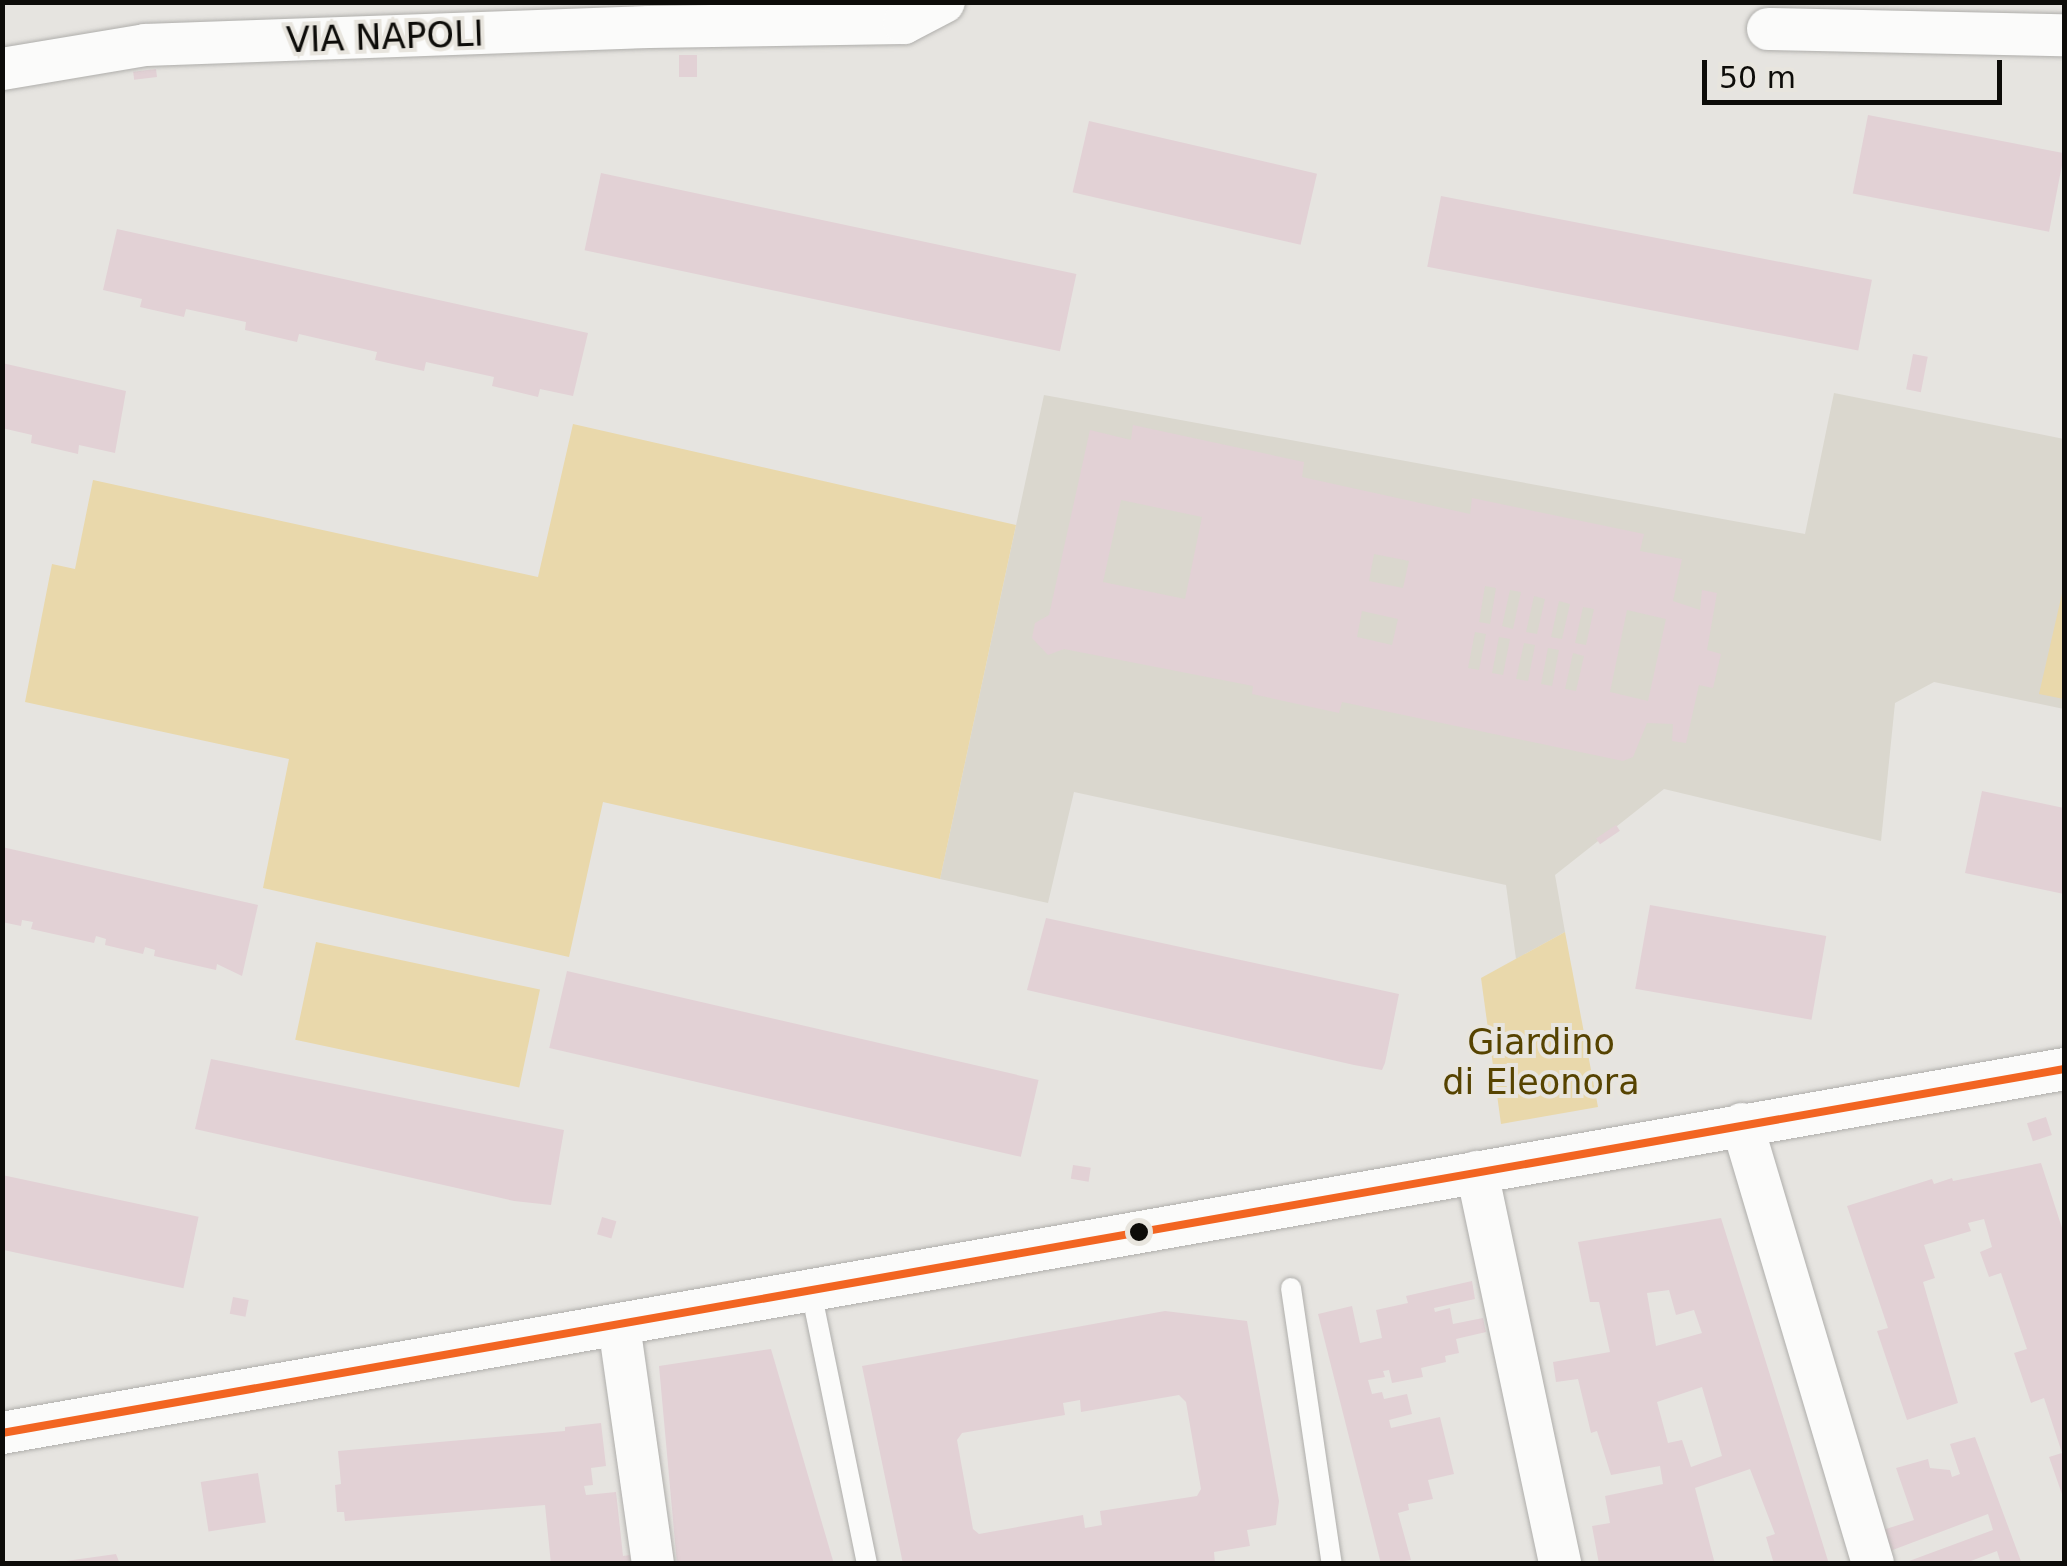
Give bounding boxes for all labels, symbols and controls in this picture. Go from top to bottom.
street label: VIA NAPOLI [285,13,485,61]
scale bar [1707,40,2007,102]
text: 50 m [1719,60,1796,95]
park label: Giardino di Eleonora [1442,1021,1640,1103]
unlabelled marker [1129,1222,1149,1242]

